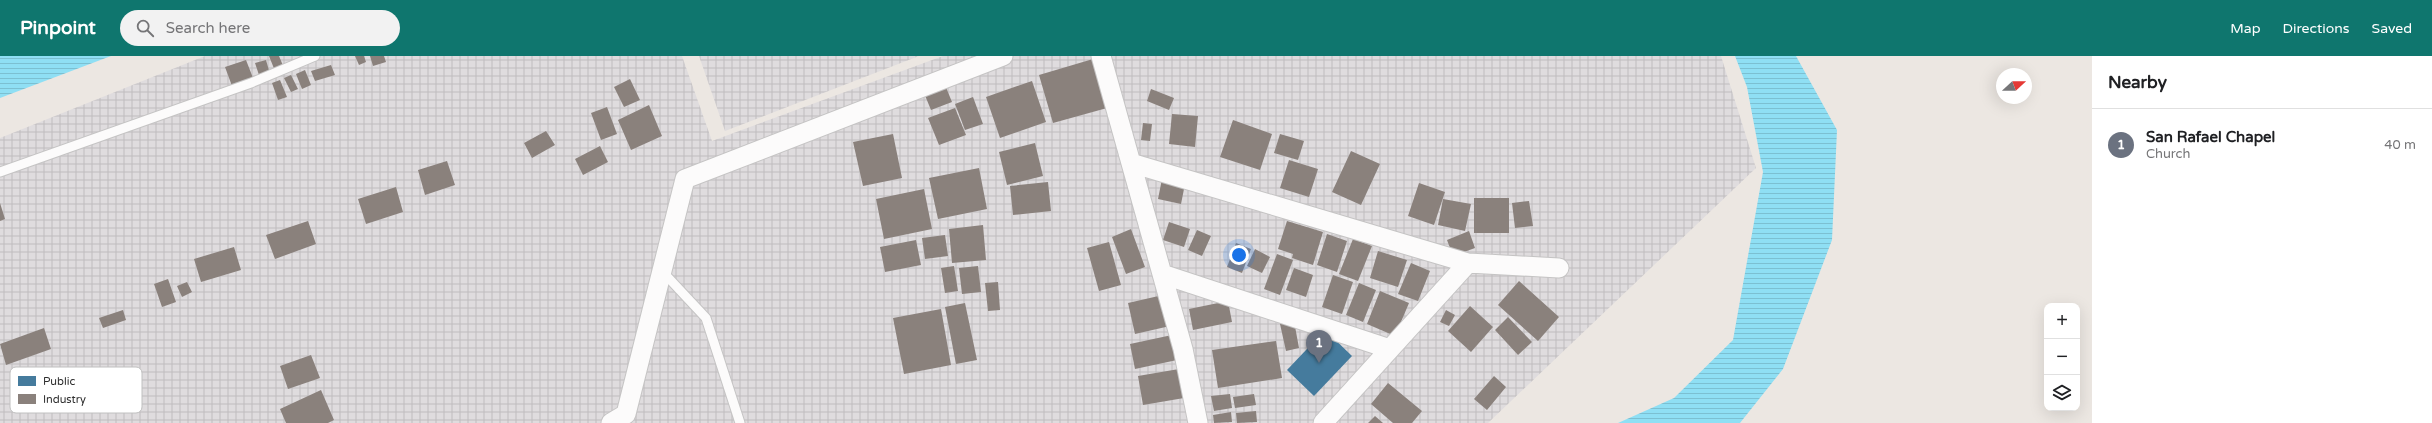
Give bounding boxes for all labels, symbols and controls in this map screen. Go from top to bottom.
search box [120,10,400,46]
text: Pinpoint [20,17,96,39]
icon: search [134,17,156,39]
text: Search here [166,19,250,37]
text: Map [2230,20,2261,37]
text: Directions [2283,20,2350,37]
text: Saved [2372,20,2412,37]
north arrow [1996,68,2032,104]
text: Nearby [2108,72,2167,93]
text: San Rafael Chapel [2146,128,2275,146]
text: 1 [2117,137,2125,153]
text: 40 m [2384,137,2416,153]
text: Church [2146,146,2190,162]
your location [1229,245,1249,265]
map controls [2044,303,2080,411]
button: + [2044,303,2080,339]
pin: 1 [1306,330,1332,363]
button: − [2044,339,2080,375]
legend [10,367,142,413]
text: Public [43,375,75,388]
button: layers [2044,375,2080,411]
text: Industry [43,393,86,406]

